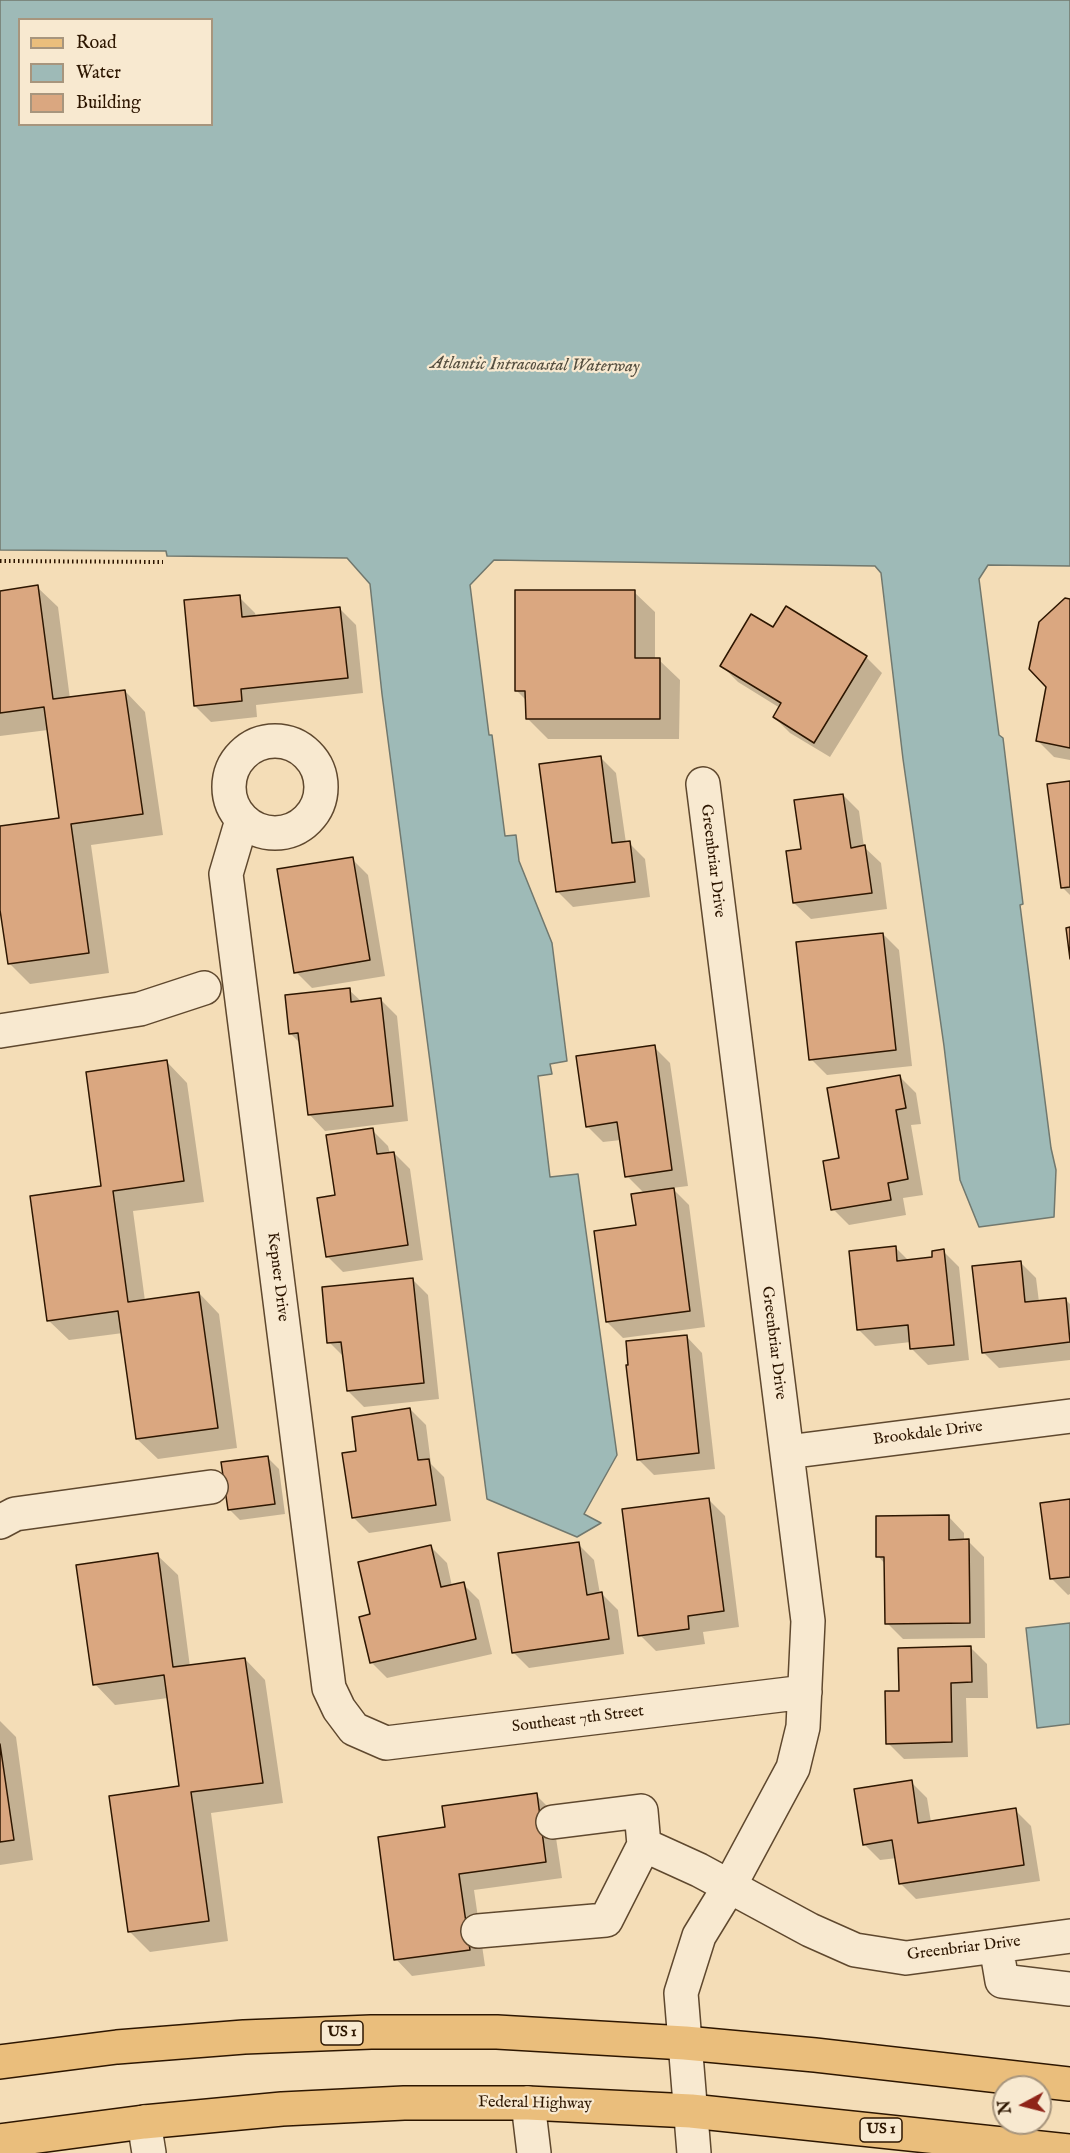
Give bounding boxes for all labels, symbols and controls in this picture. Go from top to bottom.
legend [18,18,213,126]
text: Road [76,32,117,55]
text: Water [76,62,121,85]
text: Building [76,92,141,115]
water label: Atlantic Intracoastal Waterway [430,353,640,379]
street label: Greenbriar Drive [696,803,728,919]
street label: Kepner Drive [262,1231,292,1323]
street label: Greenbriar Drive [757,1285,789,1401]
street label: Brookdale Drive [872,1418,984,1450]
street label: Southeast 7th Street [511,1702,645,1738]
street label: Greenbriar Drive [906,1933,1022,1965]
road number: US 1 [321,2021,363,2045]
north arrow [992,2075,1052,2135]
street label: Federal Highway [478,2093,592,2115]
text: N [995,2099,1017,2115]
road number: US 1 [860,2118,902,2142]

